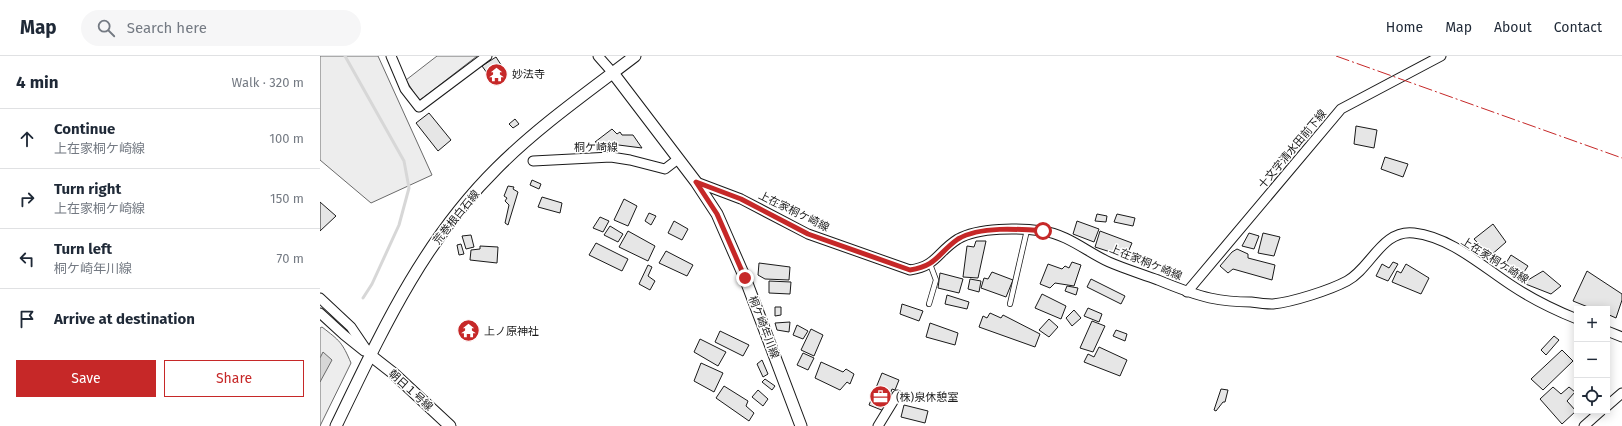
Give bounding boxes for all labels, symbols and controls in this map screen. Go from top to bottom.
search box [81,10,361,46]
text: Map [20,16,57,39]
icon: search [95,17,117,39]
text: Search here [127,19,207,37]
text: Home [1386,19,1423,36]
text: Map [1445,19,1472,36]
text: About [1494,19,1532,36]
text: Contact [1554,19,1602,36]
temple icon: 妙法寺 [483,61,509,87]
place label: 妙法寺 [512,68,545,81]
text: 4 min [16,72,59,93]
text: Walk · 320 m [232,75,304,90]
street label: 十文字清水田前下線 [1256,107,1329,191]
text: Continue [54,120,115,138]
icon: ahead [16,128,38,150]
text: 100 m [269,131,304,146]
text: 上在家桐ケ崎線 [54,141,145,156]
street label: 桐ケ崎線 [574,141,618,154]
text: Turn right [54,180,121,198]
icon: right [16,188,38,210]
street label: 荒巻根白石線 [431,188,482,247]
street label: 上在家桐ケ崎線 [756,189,831,234]
text: 150 m [270,191,304,206]
text: 上在家桐ケ崎線 [54,201,145,216]
route start [1034,222,1052,240]
street label: 上在家桐ケ崎線 [1459,235,1531,286]
text: Turn left [54,240,112,258]
street label: 上在家桐ケ崎線 [1108,242,1184,283]
icon: left [16,248,38,270]
text: 70 m [277,251,304,266]
text: 桐ケ崎年川線 [54,261,132,276]
route end [736,269,754,287]
street label: 桐ケ崎年川線 [746,294,781,360]
map controls [1574,306,1610,414]
button: + [1574,306,1610,342]
icon: arrive [16,308,38,330]
text: Arrive at destination [54,310,195,328]
temple icon: 上ノ原神社 [456,318,482,344]
place label: 上ノ原神社 [484,325,539,338]
button: − [1574,342,1610,378]
button: Save [16,360,156,397]
button: Share [164,360,304,397]
street label: 朝日１号線 [386,367,435,414]
button: locate [1574,378,1610,414]
office icon: (株)泉休憩室 [868,384,894,410]
place label: (株)泉休憩室 [896,391,958,404]

